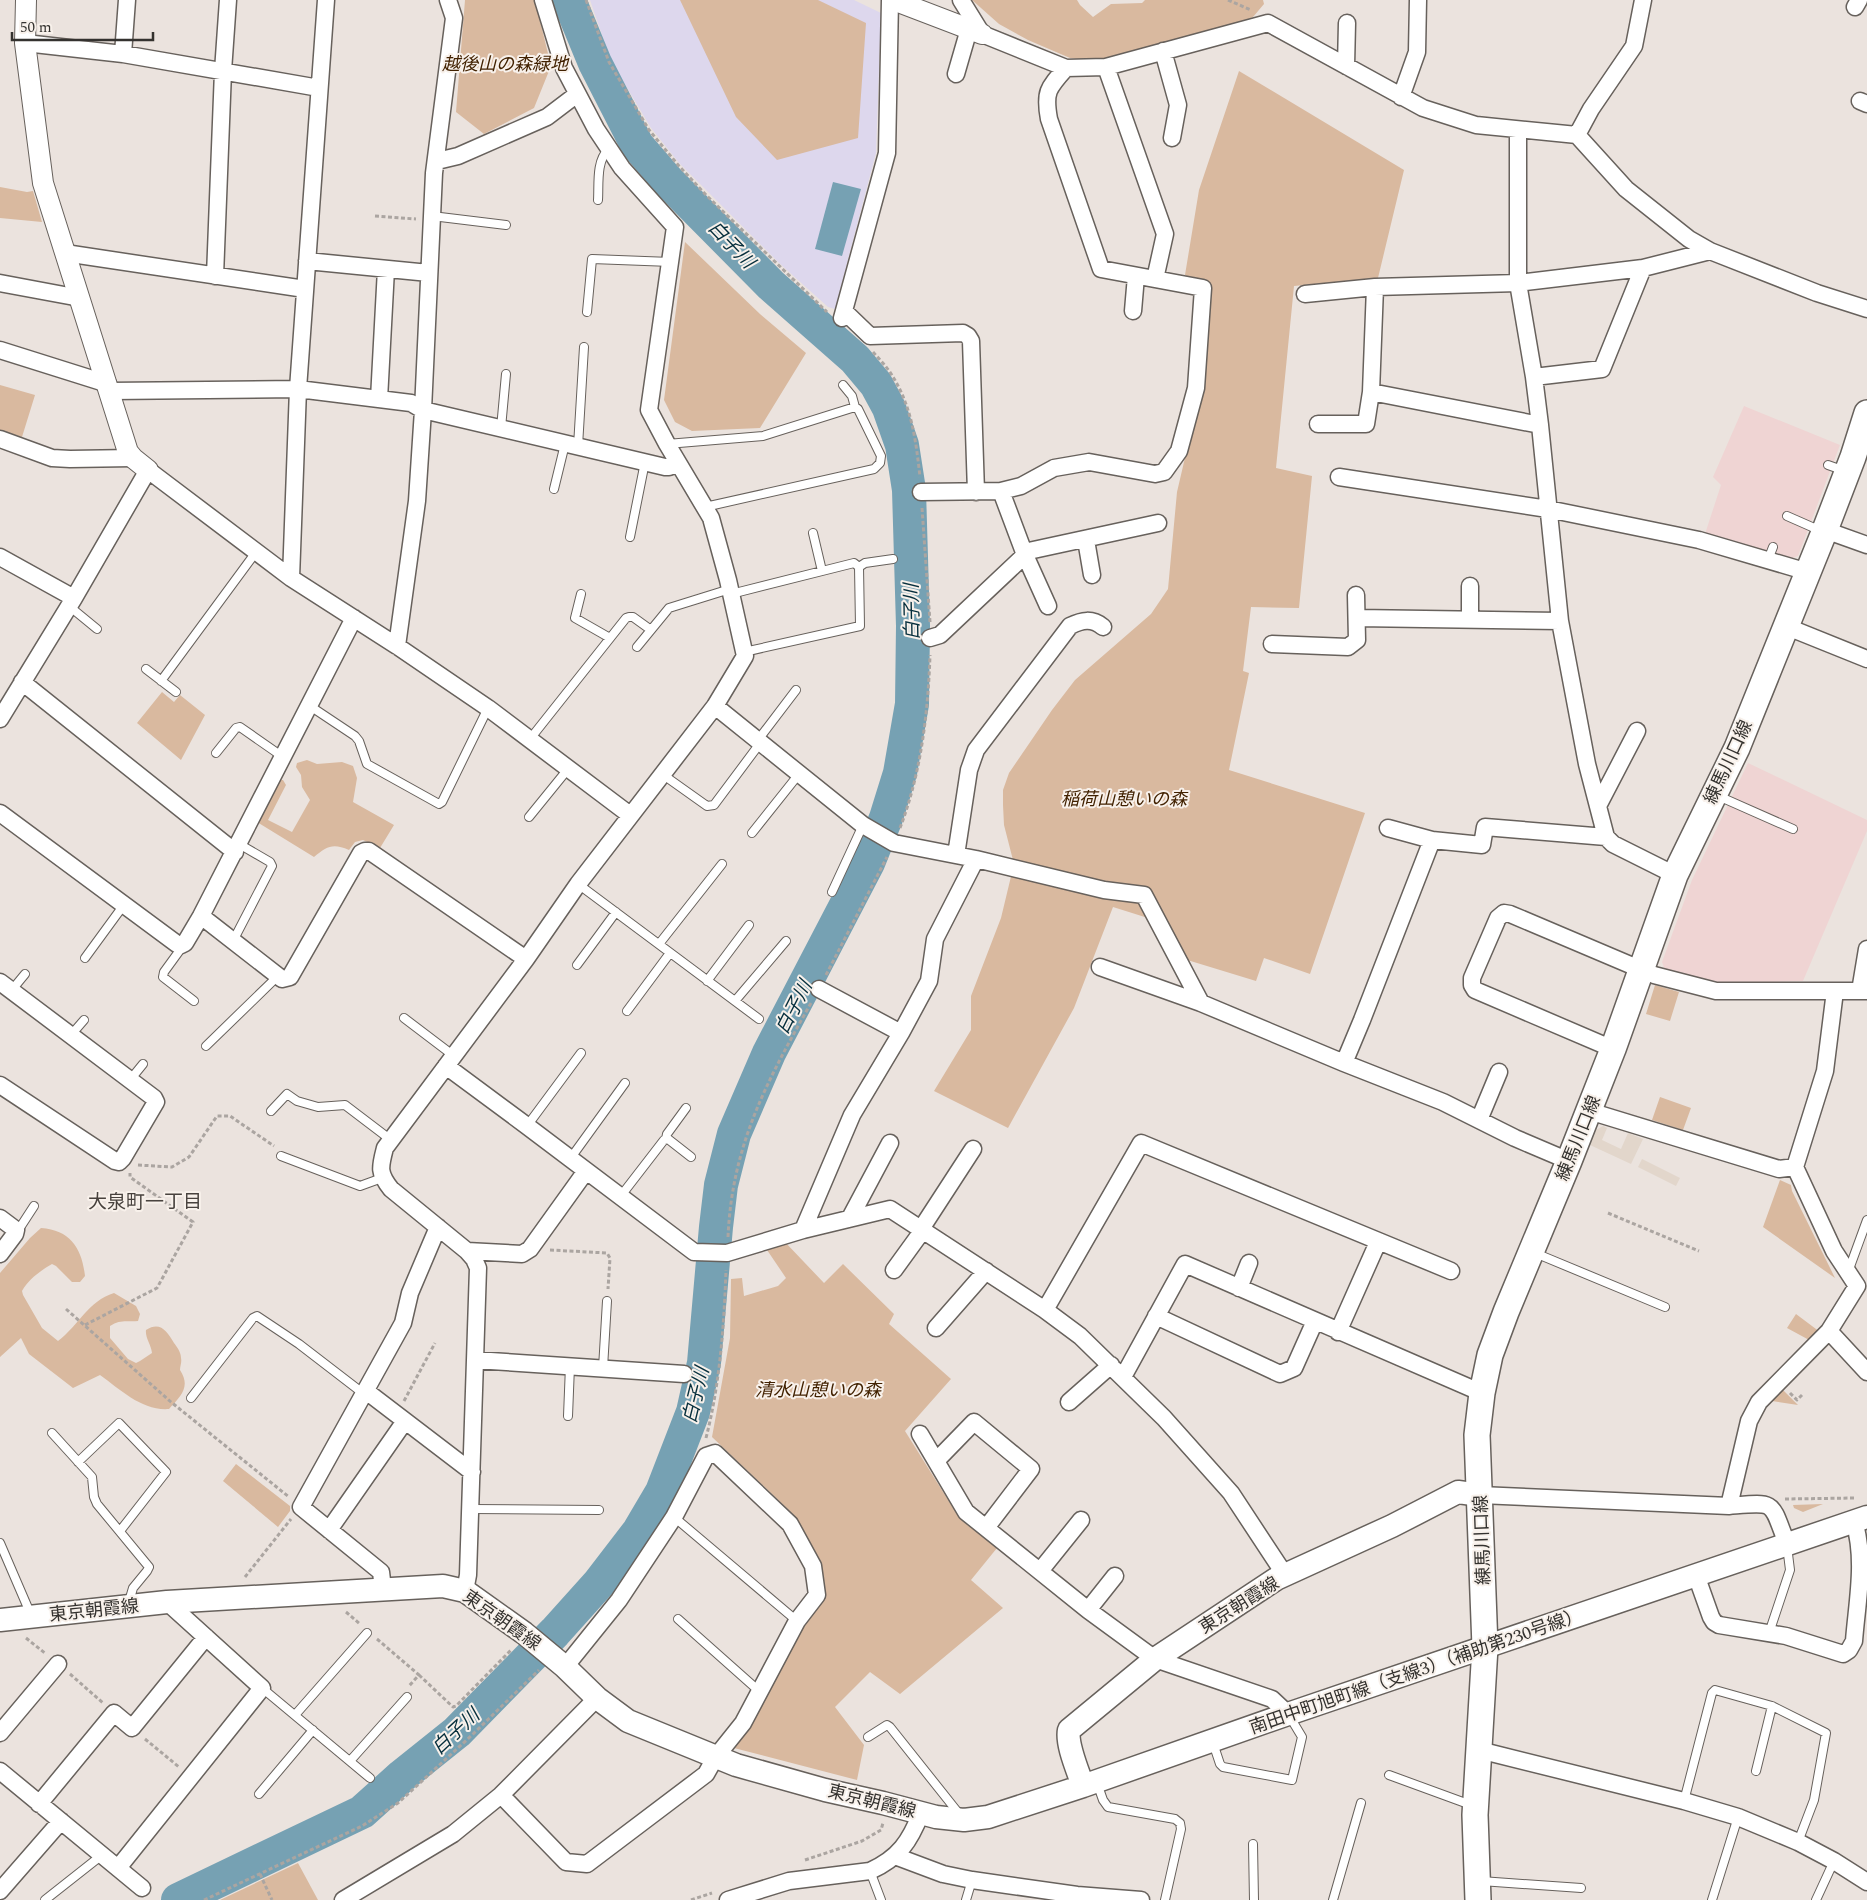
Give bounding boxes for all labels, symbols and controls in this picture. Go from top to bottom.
scale bar [12,10,154,42]
text: 50 m [20,16,52,39]
park label: 越後山の森緑地 [442,51,570,78]
water label: 白子川 [701,214,763,277]
water label: 白子川 [897,581,927,641]
street label: 練馬川口線 [1697,716,1760,809]
park label: 稲荷山憩いの森 [1061,786,1189,813]
water label: 白子川 [768,974,821,1040]
street label: 練馬川口線 [1549,1091,1608,1185]
district label: 大泉町一丁目 [88,1188,202,1217]
water label: 白子川 [675,1362,718,1427]
park label: 清水山憩いの森 [755,1377,883,1404]
street label: 練馬川口線 [1467,1495,1498,1585]
street label: 東京朝霞線 [1194,1570,1285,1641]
street label: 東京朝霞線 [457,1584,546,1657]
street label: 東京朝霞線 [48,1592,140,1629]
street label: 南田中町旭町線（支線3）（補助第230号線） [1246,1602,1586,1741]
water label: 白子川 [425,1701,488,1762]
street label: 東京朝霞線 [825,1777,919,1825]

